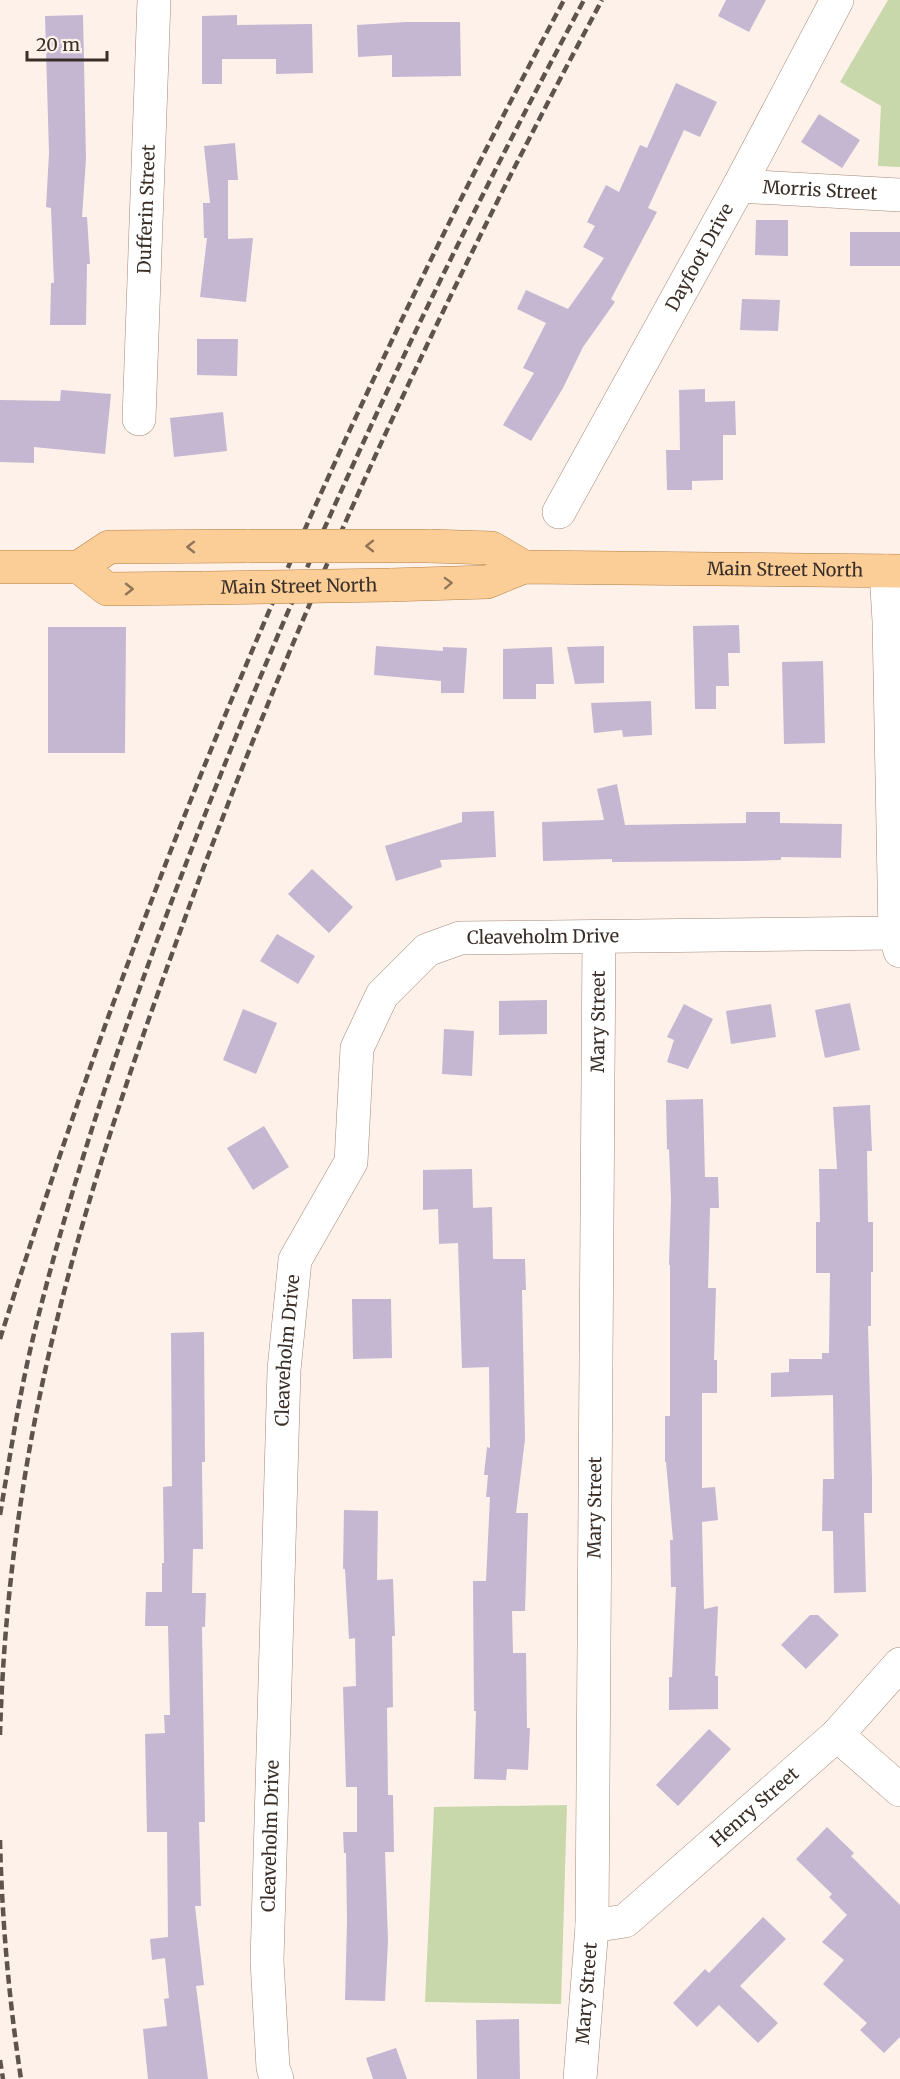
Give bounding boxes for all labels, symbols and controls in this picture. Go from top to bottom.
scale bar [27,24,106,62]
text: 20 m [36,33,80,56]
street label: Dufferin Street [132,144,160,274]
street label: Morris Street [762,175,878,205]
street label: Dayfoot Drive [660,199,738,315]
one-way arrow [366,540,375,552]
one-way arrow [186,541,195,553]
street label: Main Street North [707,557,863,582]
street label: Main Street North [221,573,378,599]
one-way arrow [443,577,452,589]
one-way arrow [125,583,134,595]
street label: Cleaveholm Drive [467,924,619,949]
street label: Mary Street [586,970,610,1073]
street label: Cleaveholm Drive [270,1273,304,1427]
street label: Mary Street [583,1456,606,1559]
street label: Cleaveholm Drive [256,1759,284,1912]
street label: Henry Street [705,1762,803,1852]
street label: Mary Street [571,1941,602,2045]

